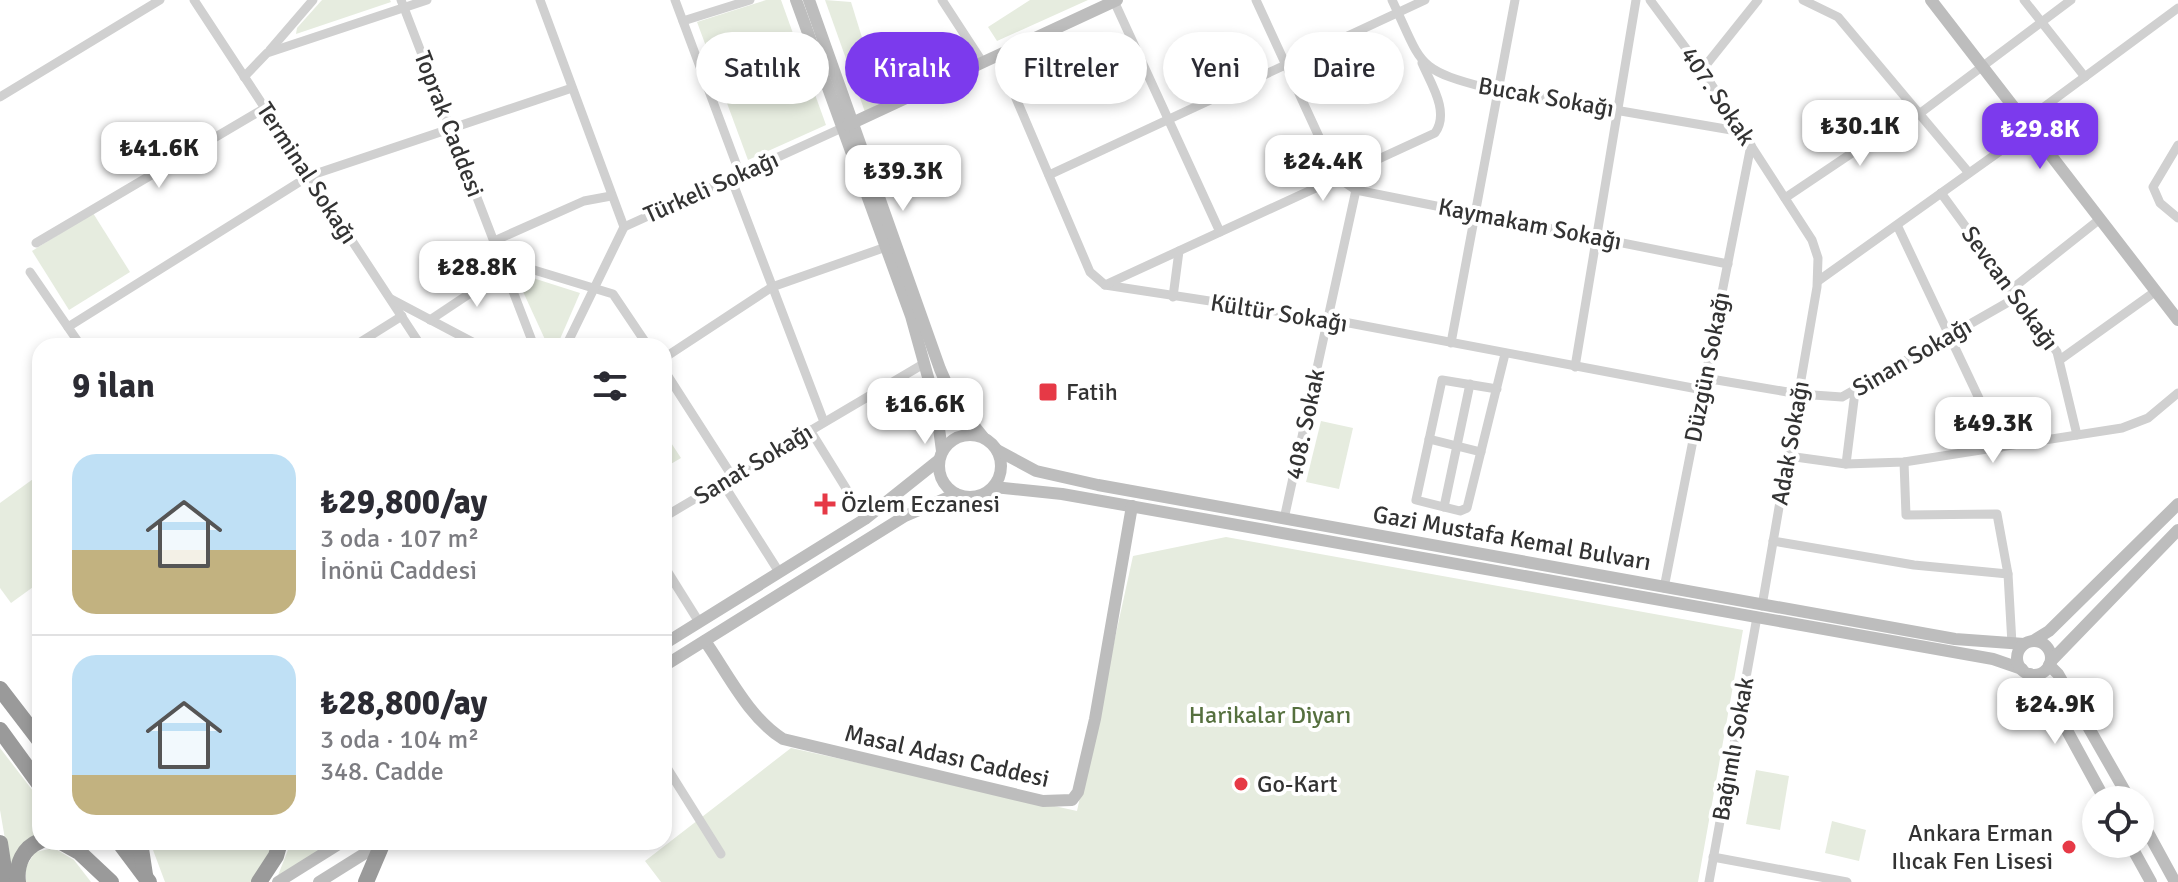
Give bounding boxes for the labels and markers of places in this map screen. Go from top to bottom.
pin: ₺30.1K [1795,100,1925,168]
pin: ₺29.8K [1975,103,2105,171]
pin: ₺41.6K [94,122,224,190]
pin: ₺24.4K [1258,135,1388,203]
pin: ₺39.3K [838,145,968,213]
pin: ₺28.8K [412,241,542,309]
place label: Fatih [1066,377,1118,407]
pin: ₺16.6K [860,378,990,446]
marker: Fatih [1037,381,1059,403]
pin: ₺49.3K [1928,397,2058,465]
place label: Özlem Eczanesi [841,489,1000,519]
marker: Özlem Eczanesi [816,495,834,513]
pin: ₺24.9K [1990,678,2120,746]
place label: Go-Kart [1257,769,1338,799]
marker: Go-Kart [1232,775,1250,793]
place label: Ankara Erman Ilıcak Fen Lisesi [1891,818,2053,876]
marker: Ankara Erman Ilıcak Fen Lisesi [2060,838,2078,856]

